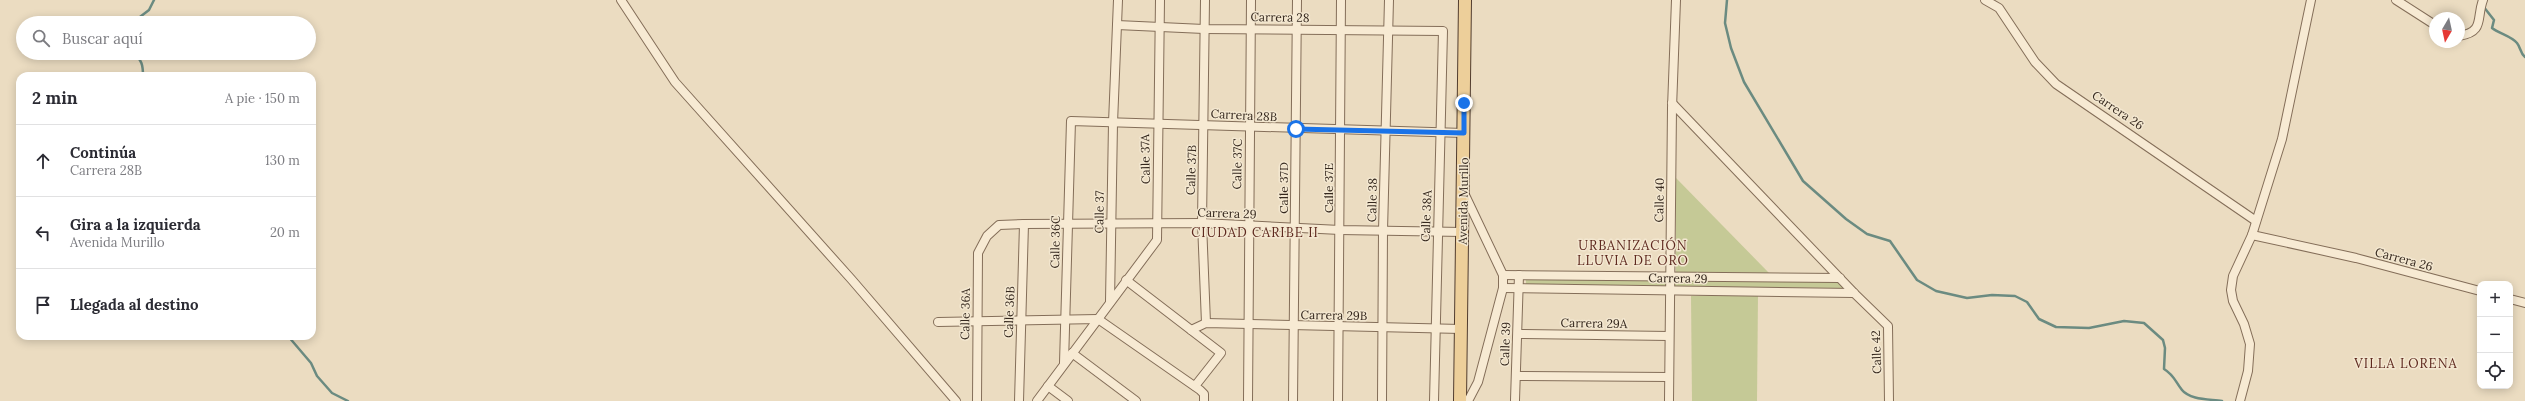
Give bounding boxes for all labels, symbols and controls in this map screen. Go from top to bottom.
street label: Carrera 28 [1250,9,1310,25]
north arrow [2429,12,2465,48]
search box [16,16,316,60]
icon: search [30,27,52,49]
text: Buscar aquí [62,29,143,48]
text: 2 min [32,87,78,109]
street label: Carrera 26 [2089,87,2147,133]
text: A pie · 150 m [225,90,300,107]
route end [1455,94,1473,112]
street label: Carrera 28B [1210,106,1278,124]
route start [1287,120,1305,138]
street label: Calle 37A [1137,133,1153,184]
street label: Calle 37C [1229,138,1245,190]
text: Continúa [70,143,136,162]
street label: Calle 37B [1183,145,1199,195]
icon: ahead [32,150,54,172]
text: 130 m [265,152,300,169]
street label: Avenida Murillo [1455,157,1471,246]
text: Carrera 28B [70,162,142,179]
street label: Calle 37D [1276,162,1291,214]
street label: Calle 37E [1321,163,1336,213]
street label: Calle 38 [1364,178,1380,222]
street label: Calle 40 [1651,178,1667,222]
street label: Calle 38A [1418,189,1434,242]
street label: Calle 37 [1091,190,1107,233]
street label: Carrera 29 [1197,204,1257,222]
text: Gira a la izquierda [70,215,201,234]
street label: Calle 36C [1047,215,1063,269]
icon: left [32,222,54,244]
text: 20 m [270,224,300,241]
district label: CIUDAD CARIBE II [1191,224,1319,241]
text: Avenida Murillo [70,234,165,251]
district label: URBANIZACIÓN LLUVIA DE ORO [1577,237,1689,269]
street label: Carrera 26 [2373,244,2435,274]
street label: Carrera 29 [1648,270,1708,286]
map controls [2477,281,2513,389]
button: + [2477,281,2513,317]
street label: Calle 36B [1001,286,1017,338]
street label: Calle 36A [957,287,973,340]
icon: arrive [32,294,54,316]
text: Llegada al destino [70,295,199,314]
street label: Carrera 29B [1301,307,1367,323]
street label: Carrera 29A [1560,315,1628,331]
button: − [2477,317,2513,353]
street label: Calle 39 [1497,321,1513,366]
street label: Calle 42 [1868,330,1884,374]
button: locate [2477,353,2513,389]
district label: VILLA LORENA [2353,355,2458,372]

